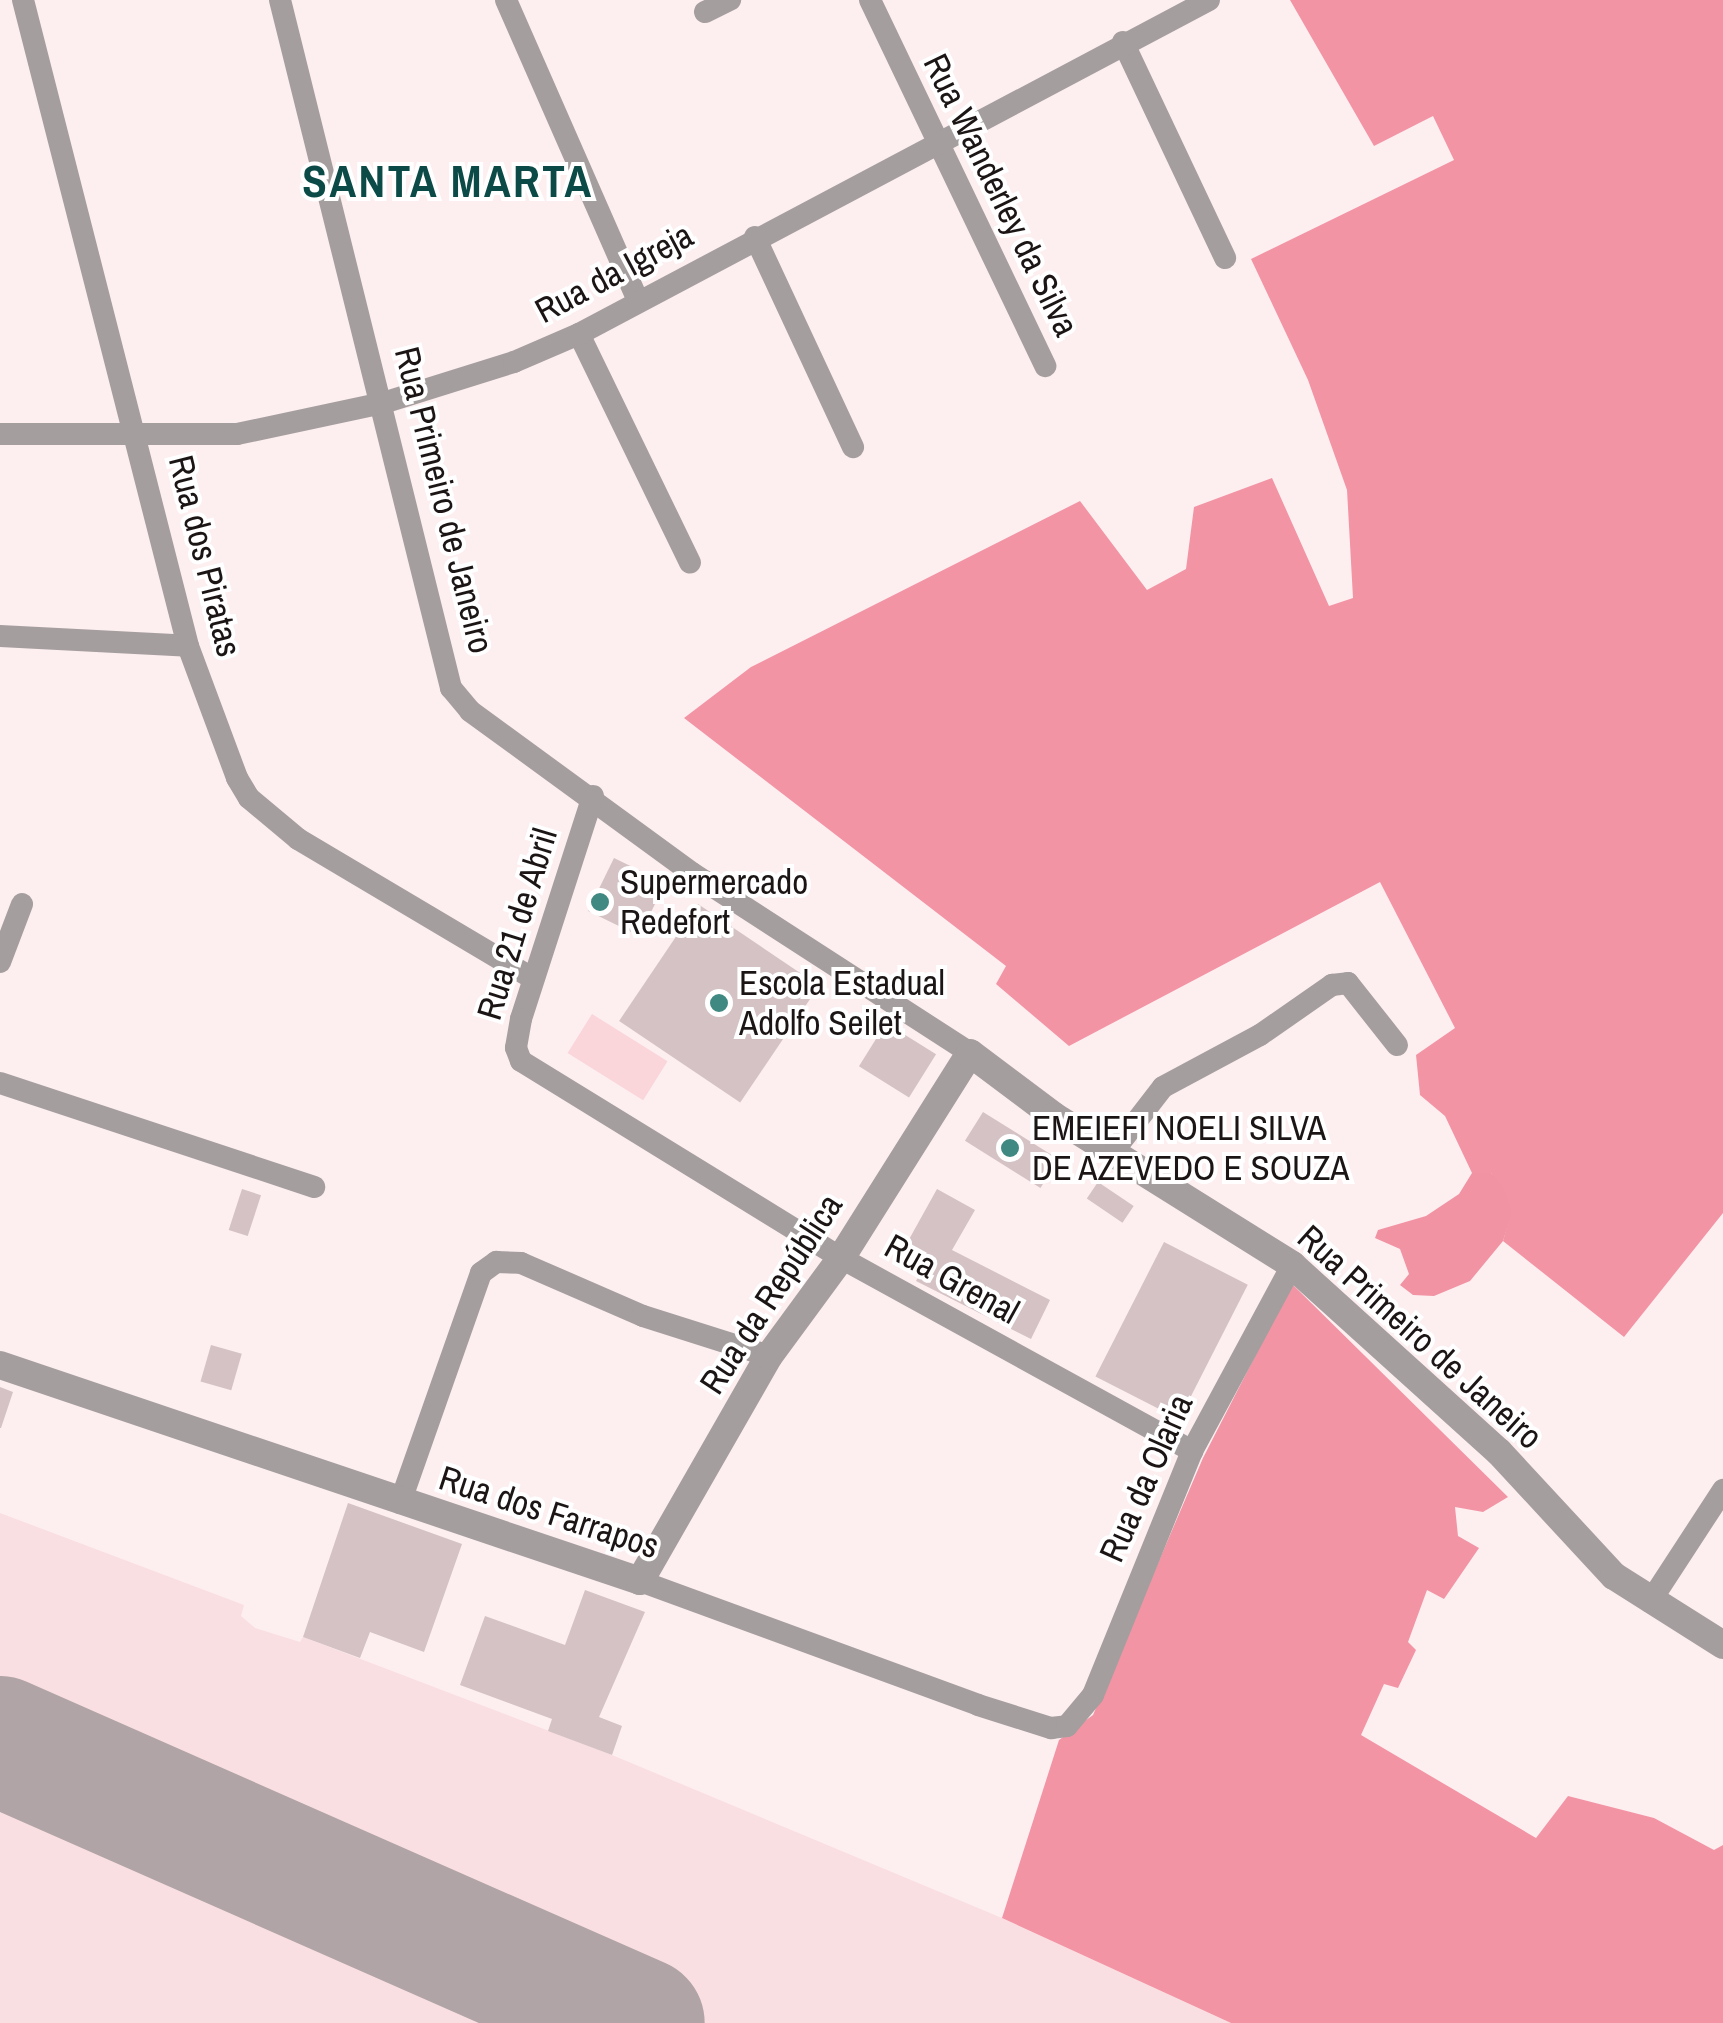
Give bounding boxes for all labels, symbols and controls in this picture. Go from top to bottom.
street label: Rua Wanderley da Silva [915,47,1087,343]
district label: SANTA MARTA [302,154,594,208]
street label: Rua da Igreja [528,214,700,332]
street label: Rua Primeiro de Janeiro [386,342,502,658]
street label: Rua dos Piratas [160,451,250,661]
street label: Rua 21 de Abril [468,823,566,1025]
place label: Supermercado Redefort [620,861,808,943]
marker: Supermercado Redefort [589,891,611,913]
place label: Escola Estadual Adolfo Seilet [739,962,945,1044]
marker: Escola Estadual Adolfo Seilet [708,992,730,1014]
place label: EMEIEFI NOELI SILVA DE AZEVEDO E SOUZA [1032,1107,1351,1189]
marker: EMEIEFI NOELI SILVA DE AZEVEDO E SOUZA [997,1135,1023,1161]
street label: Rua da República [691,1186,851,1402]
street label: Rua Primeiro de Janeiro [1289,1216,1551,1458]
street label: Rua Grenal [878,1225,1026,1333]
street label: Rua da Olaria [1090,1388,1202,1568]
street label: Rua dos Farrapos [434,1457,664,1567]

